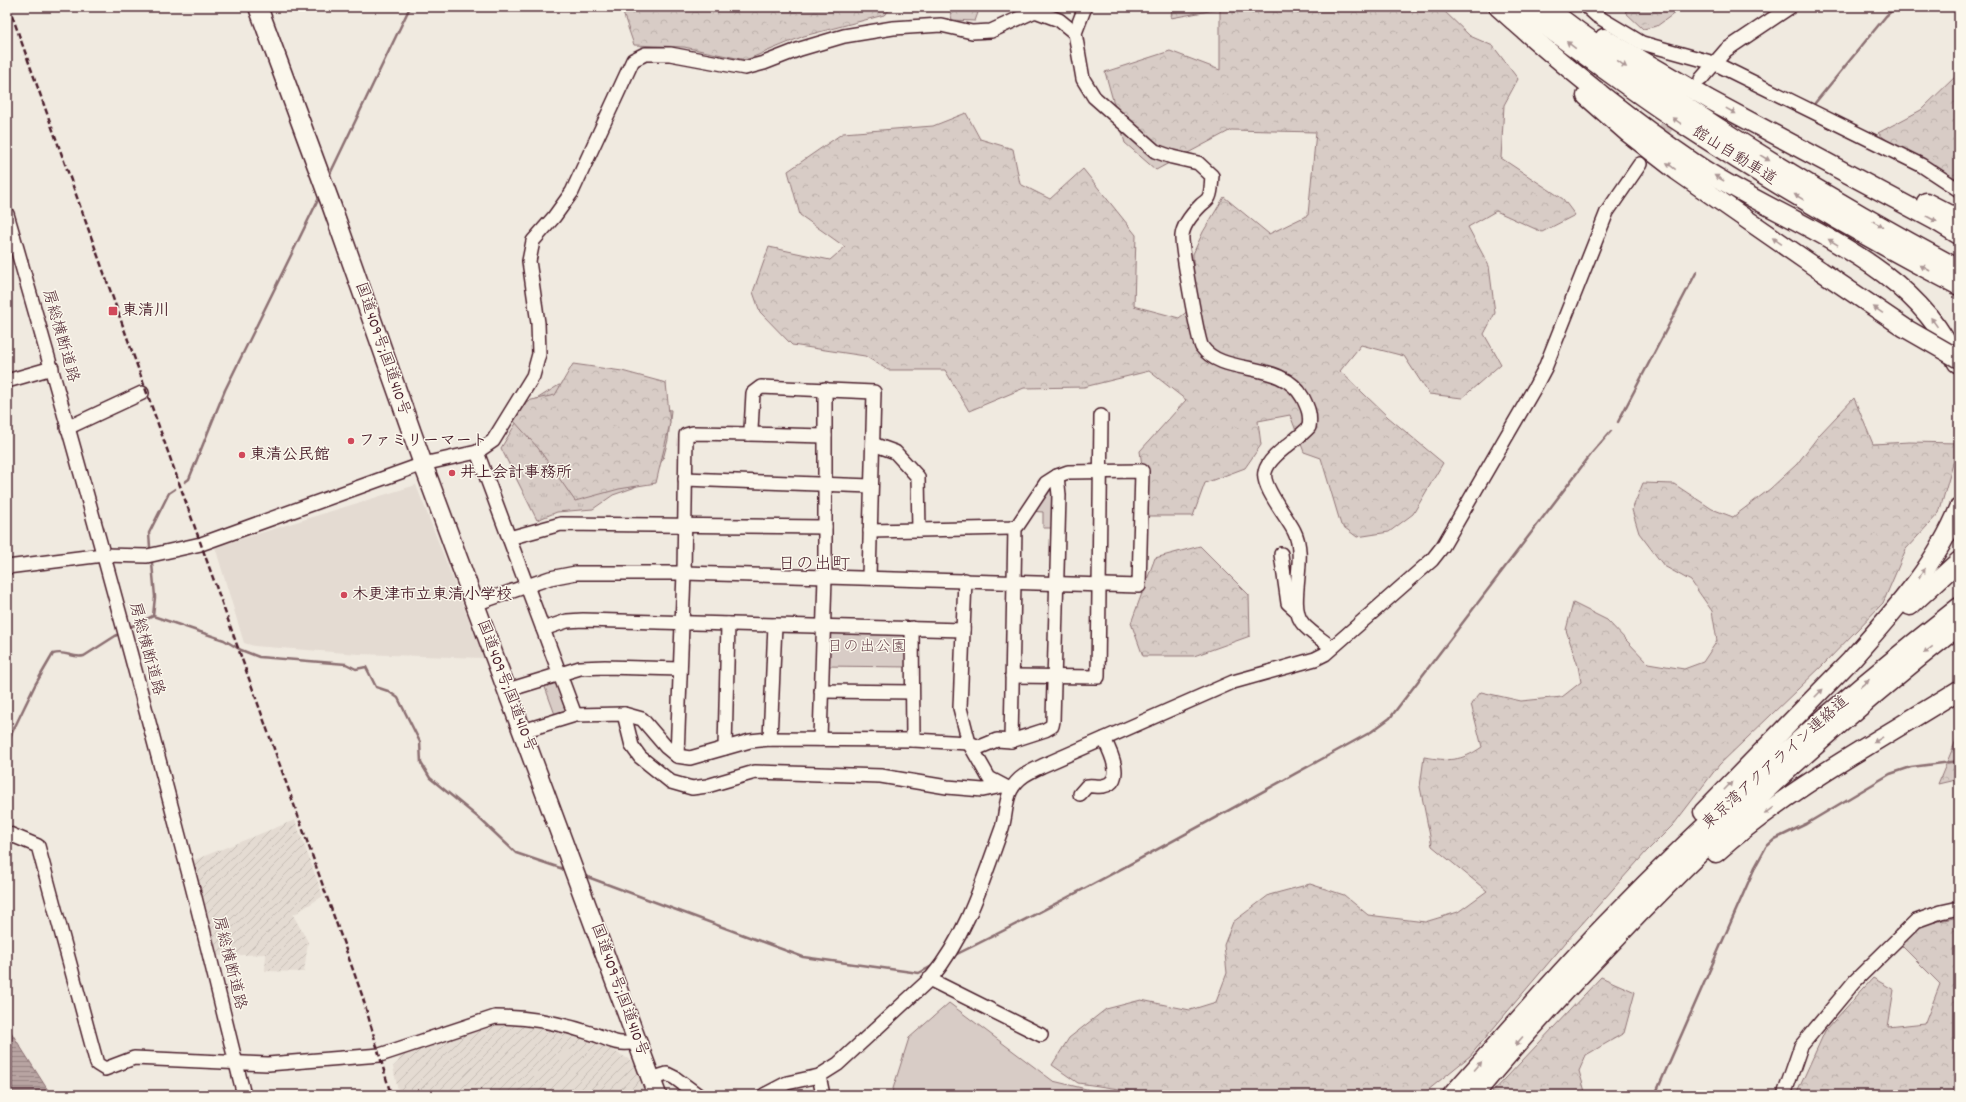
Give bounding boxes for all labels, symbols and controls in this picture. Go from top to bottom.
one-way arrow [1566,41,1577,50]
one-way arrow [1617,60,1627,68]
one-way arrow [1725,108,1737,115]
one-way arrow [1672,117,1683,125]
street label: 館山自動車道 [1687,121,1781,191]
one-way arrow [1760,155,1771,162]
one-way arrow [1665,162,1676,170]
one-way arrow [1713,174,1725,181]
one-way arrow [1794,193,1805,200]
one-way arrow [1926,215,1938,222]
one-way arrow [1872,221,1884,228]
one-way arrow [1772,237,1783,245]
one-way arrow [1827,238,1839,245]
one-way arrow [1919,265,1930,272]
street label: 国道409号;国道410号 [348,279,416,419]
street label: 房総横断道路 [36,287,84,385]
place label: 東清川 [122,300,170,323]
marker: 東清川 [107,305,119,317]
one-way arrow [1873,306,1883,314]
one-way arrow [1930,316,1938,327]
place label: ファミリーマート [359,430,488,453]
marker: ファミリーマート [346,436,356,446]
place label: 東清公民館 [250,444,330,467]
marker: 東清公民館 [237,450,247,460]
place label: 井上会計事務所 [460,462,572,485]
marker: 井上会計事務所 [447,468,457,478]
district label: 日の出町 [778,553,850,578]
one-way arrow [1919,567,1926,579]
place label: 木更津市立東清小学校 [352,584,512,607]
marker: 木更津市立東清小学校 [339,590,349,600]
street label: 房総横断道路 [122,600,170,698]
street label: 国道409号;国道410号 [470,616,542,756]
park label: 日の出公園 [827,636,907,659]
one-way arrow [1923,646,1934,654]
one-way arrow [1861,679,1870,688]
one-way arrow [1814,688,1824,698]
street label: 東京湾アクアライン連絡道 [1698,691,1854,835]
one-way arrow [1873,736,1883,744]
one-way arrow [1723,781,1733,791]
one-way arrow [1764,807,1775,815]
street label: 房総横断道路 [206,914,252,1012]
street label: 国道409号;国道410号 [584,920,654,1060]
one-way arrow [1515,1036,1524,1046]
one-way arrow [1473,1061,1482,1071]

